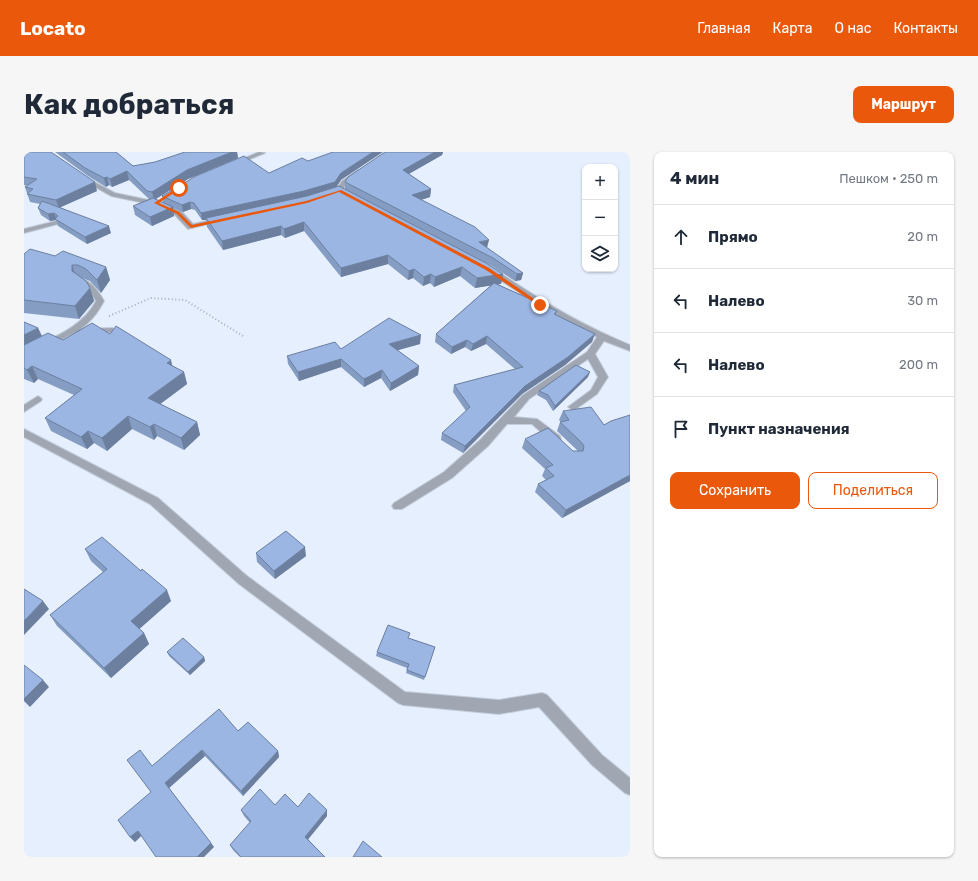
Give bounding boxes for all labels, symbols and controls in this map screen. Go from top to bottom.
text: Locato [20,17,86,40]
text: Главная [697,20,751,37]
text: Карта [773,20,813,37]
text: О нас [835,20,871,37]
text: Контакты [893,20,958,37]
button: Маршрут [853,86,954,123]
text: Как добраться [24,88,234,121]
map controls [582,164,618,272]
button: + [582,164,618,200]
text: 4 мин [670,168,719,188]
text: Пешком · 250 m [839,171,938,186]
route start [170,179,188,197]
button: − [582,200,618,236]
icon: ahead [670,226,692,248]
text: Прямо [708,228,758,246]
text: 20 m [907,229,938,244]
button: layers [582,236,618,272]
icon: left [670,290,692,312]
text: Налево [708,292,765,310]
text: 30 m [907,293,938,308]
route end [531,296,549,314]
icon: left [670,354,692,376]
text: Налево [708,356,765,374]
text: 200 m [899,357,938,372]
icon: arrive [670,418,692,440]
text: Пункт назначения [708,420,850,438]
button: Сохранить [670,472,800,509]
button: Поделиться [808,472,938,509]

